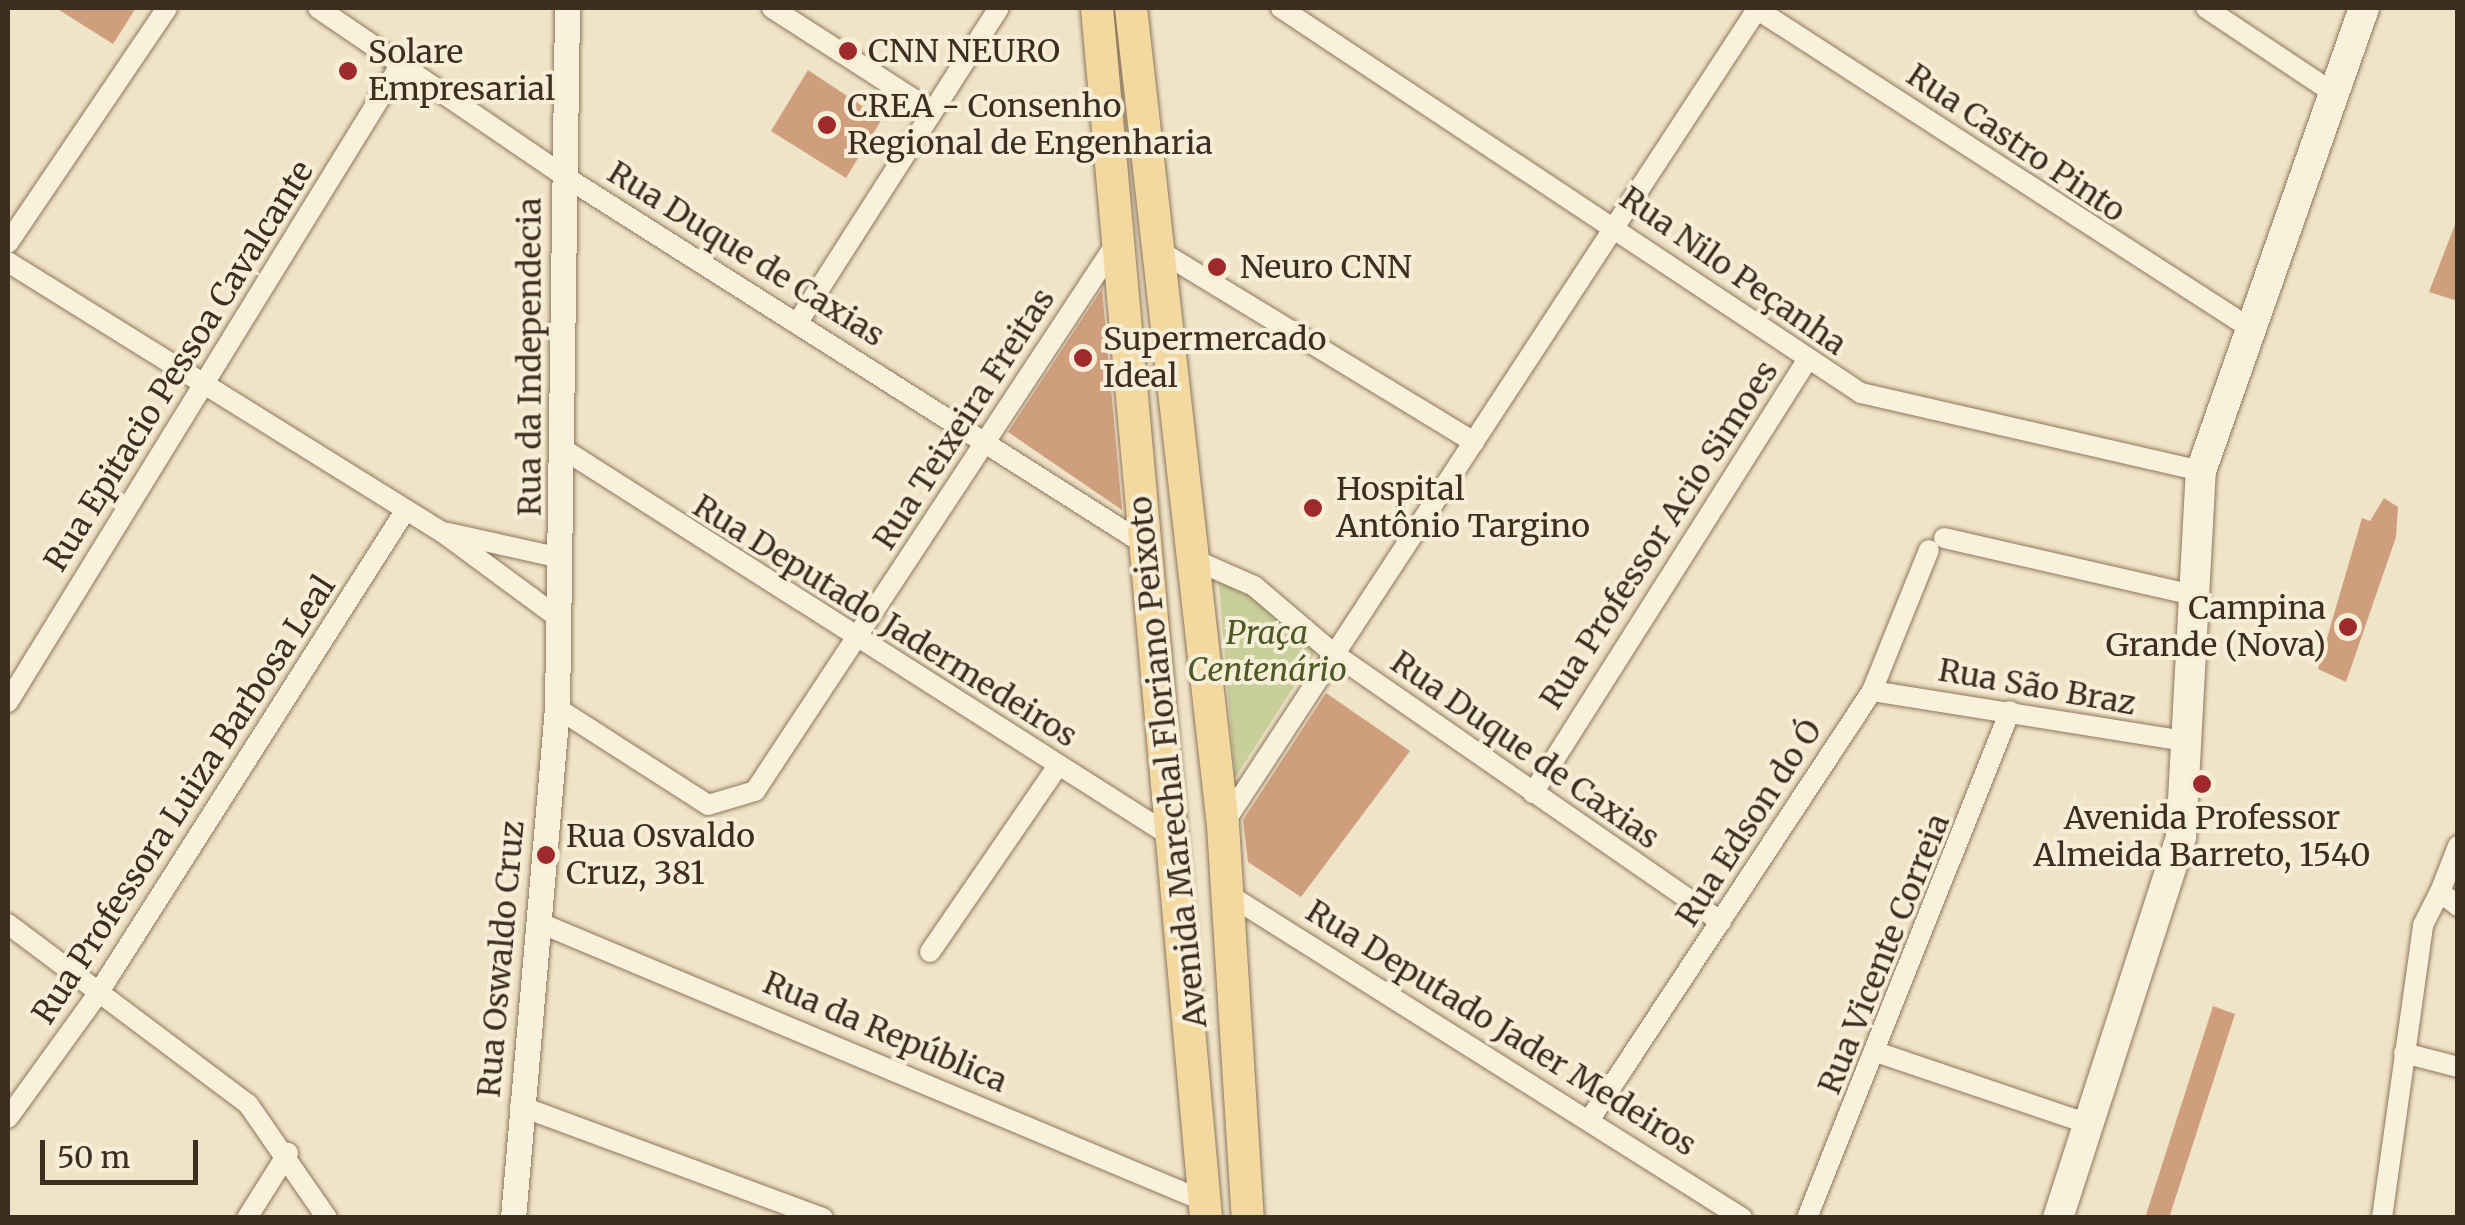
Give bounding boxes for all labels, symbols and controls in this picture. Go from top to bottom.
place label: CNN NEURO [868,32,1060,70]
place label: Solare Empresarial [368,34,555,109]
marker: CNN NEURO [837,40,859,62]
street label: Rua Castro Pinto [1900,56,2132,230]
marker: Solare Empresarial [337,60,359,82]
place label: CREA - Consenho Regional de Engenharia [847,88,1213,163]
marker: CREA - Consenho Regional de Engenharia [816,114,838,136]
street label: Rua Duque de Caxias [601,153,891,355]
street label: Rua Epitacio Pessoa Cavalcante [36,154,322,578]
street label: Rua Nilo Peçanha [1612,179,1854,363]
street label: Rua da Independecia [511,198,549,516]
place label: Neuro CNN [1240,248,1412,286]
marker: Neuro CNN [1204,254,1230,280]
street label: Rua Teixeira Freitas [865,281,1063,557]
place label: Supermercado Ideal [1103,321,1326,396]
marker: Supermercado Ideal [1072,347,1094,369]
street label: Rua Professor Acio Simoes [1532,354,1786,716]
place label: Hospital Antônio Targino [1336,471,1590,546]
street label: Rua Deputado Jadermedeiros [686,487,1084,755]
street label: Avenida Marechal Floriano Peixoto [1121,494,1215,1030]
marker: Hospital Antônio Targino [1300,495,1326,521]
street label: Rua Professora Luiza Barbosa Leal [25,569,343,1031]
place label: Campina Grande (Nova) [2106,590,2326,665]
marker: Campina Grande (Nova) [2335,614,2361,640]
park label: Praça Centenário [1187,615,1347,690]
street label: Rua Duque de Caxias [1383,643,1667,857]
street label: Rua São Braz [1935,651,2139,723]
street label: Rua Edson do Ó [1668,712,1830,934]
marker: Avenida Professor Almeida Barreto, 1540 [2191,773,2213,795]
place label: Avenida Professor Almeida Barreto, 1540 [2033,800,2371,875]
street label: Rua Vicente Correia [1810,808,1958,1100]
place label: Rua Osvaldo Cruz, 381 [566,818,755,893]
street label: Rua Oswaldo Cruz [470,819,532,1099]
marker: Rua Osvaldo Cruz, 381 [535,844,557,866]
street label: Rua Deputado Jader Medeiros [1299,892,1703,1164]
street label: Rua da República [757,963,1013,1101]
scale bar [45,1120,202,1182]
text: 50 m [57,1138,130,1176]

